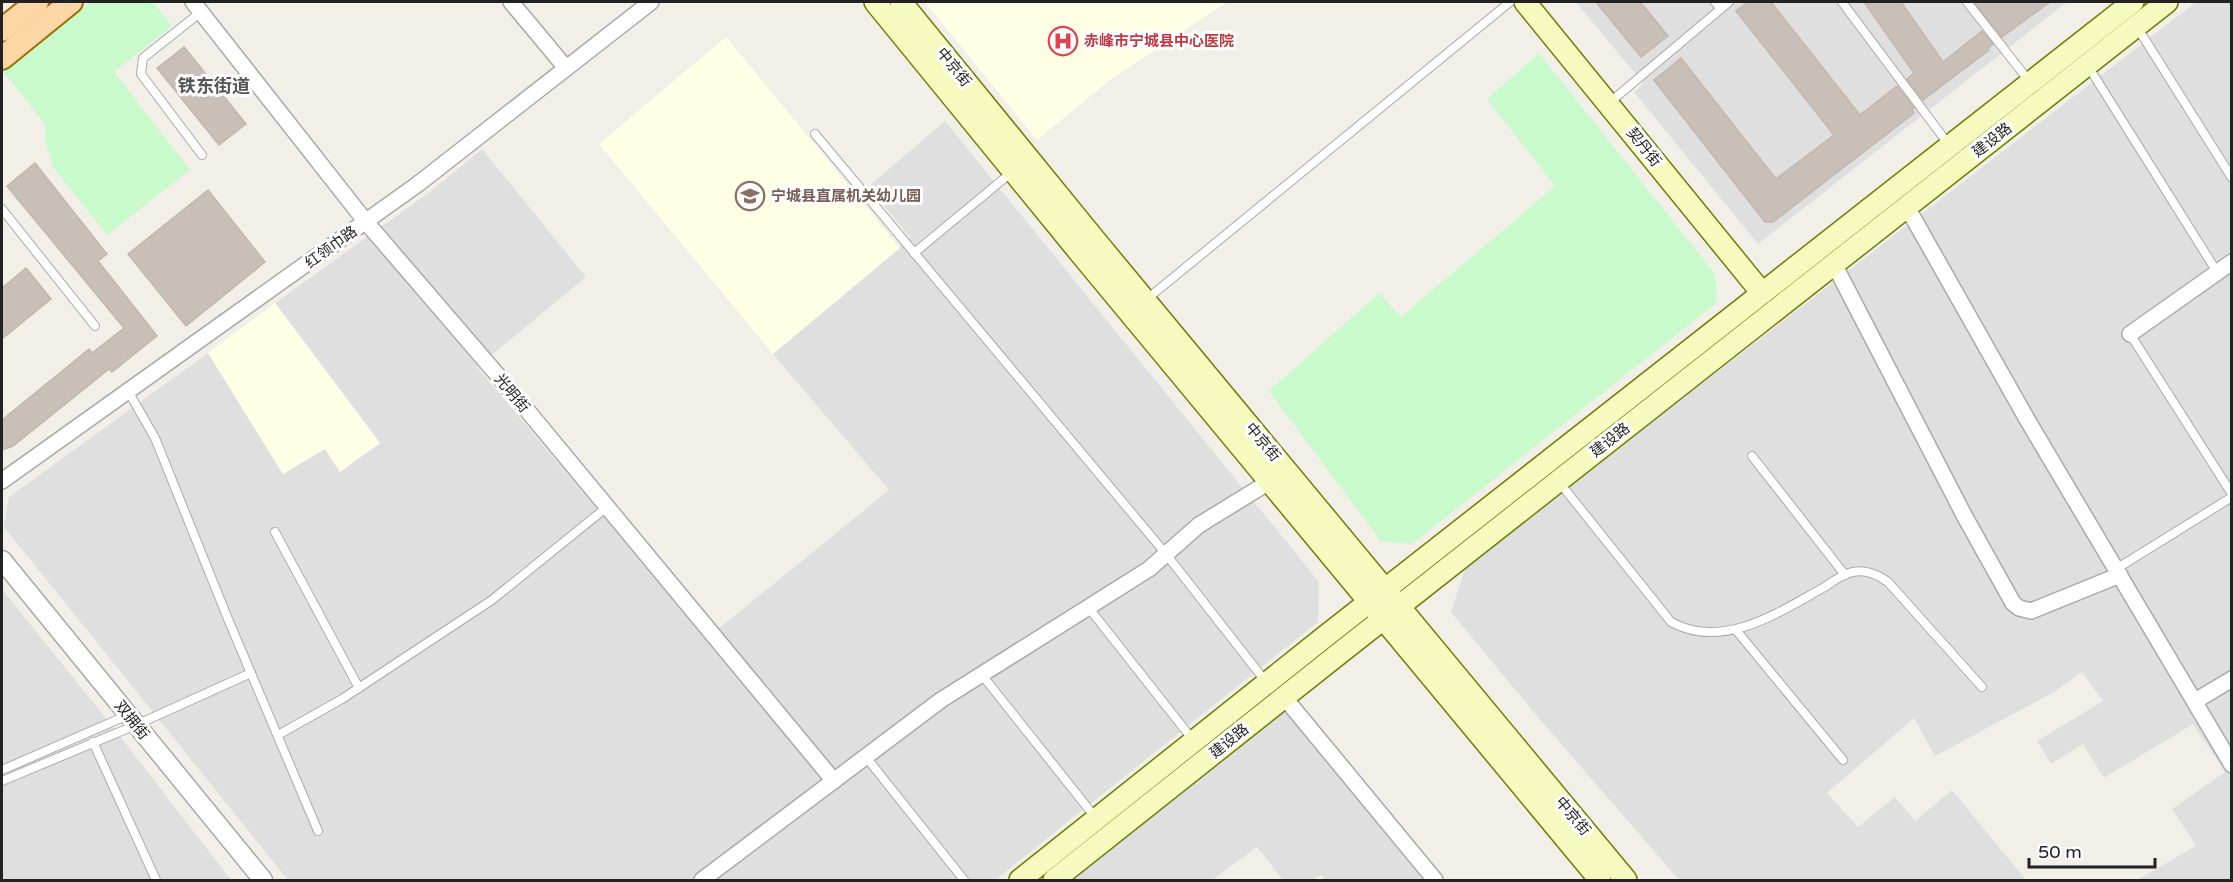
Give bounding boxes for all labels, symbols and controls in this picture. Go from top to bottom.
hospital icon: 赤峰市宁城县中心医院 [1047,25,1079,57]
place label: 赤峰市宁城县中心医院 [1084,32,1234,50]
street label: 中京街 [933,44,975,90]
district label: 铁东街道 [178,75,250,97]
street label: 建设路 [1969,119,2015,161]
street label: 契丹街 [1623,124,1665,170]
school or university icon: 宁城县直属机关幼儿园 [734,180,766,212]
place label: 宁城县直属机关幼儿园 [771,187,921,205]
street label: 红领巾路 [301,222,361,272]
street label: 光明街 [491,370,533,416]
street label: 中京街 [1242,419,1284,465]
street label: 建设路 [1587,419,1633,461]
street label: 双拥街 [111,697,153,743]
street label: 建设路 [1206,720,1252,762]
street label: 中京街 [1552,793,1594,839]
scale bar [2029,831,2155,869]
text: 50 m [2038,841,2082,863]

